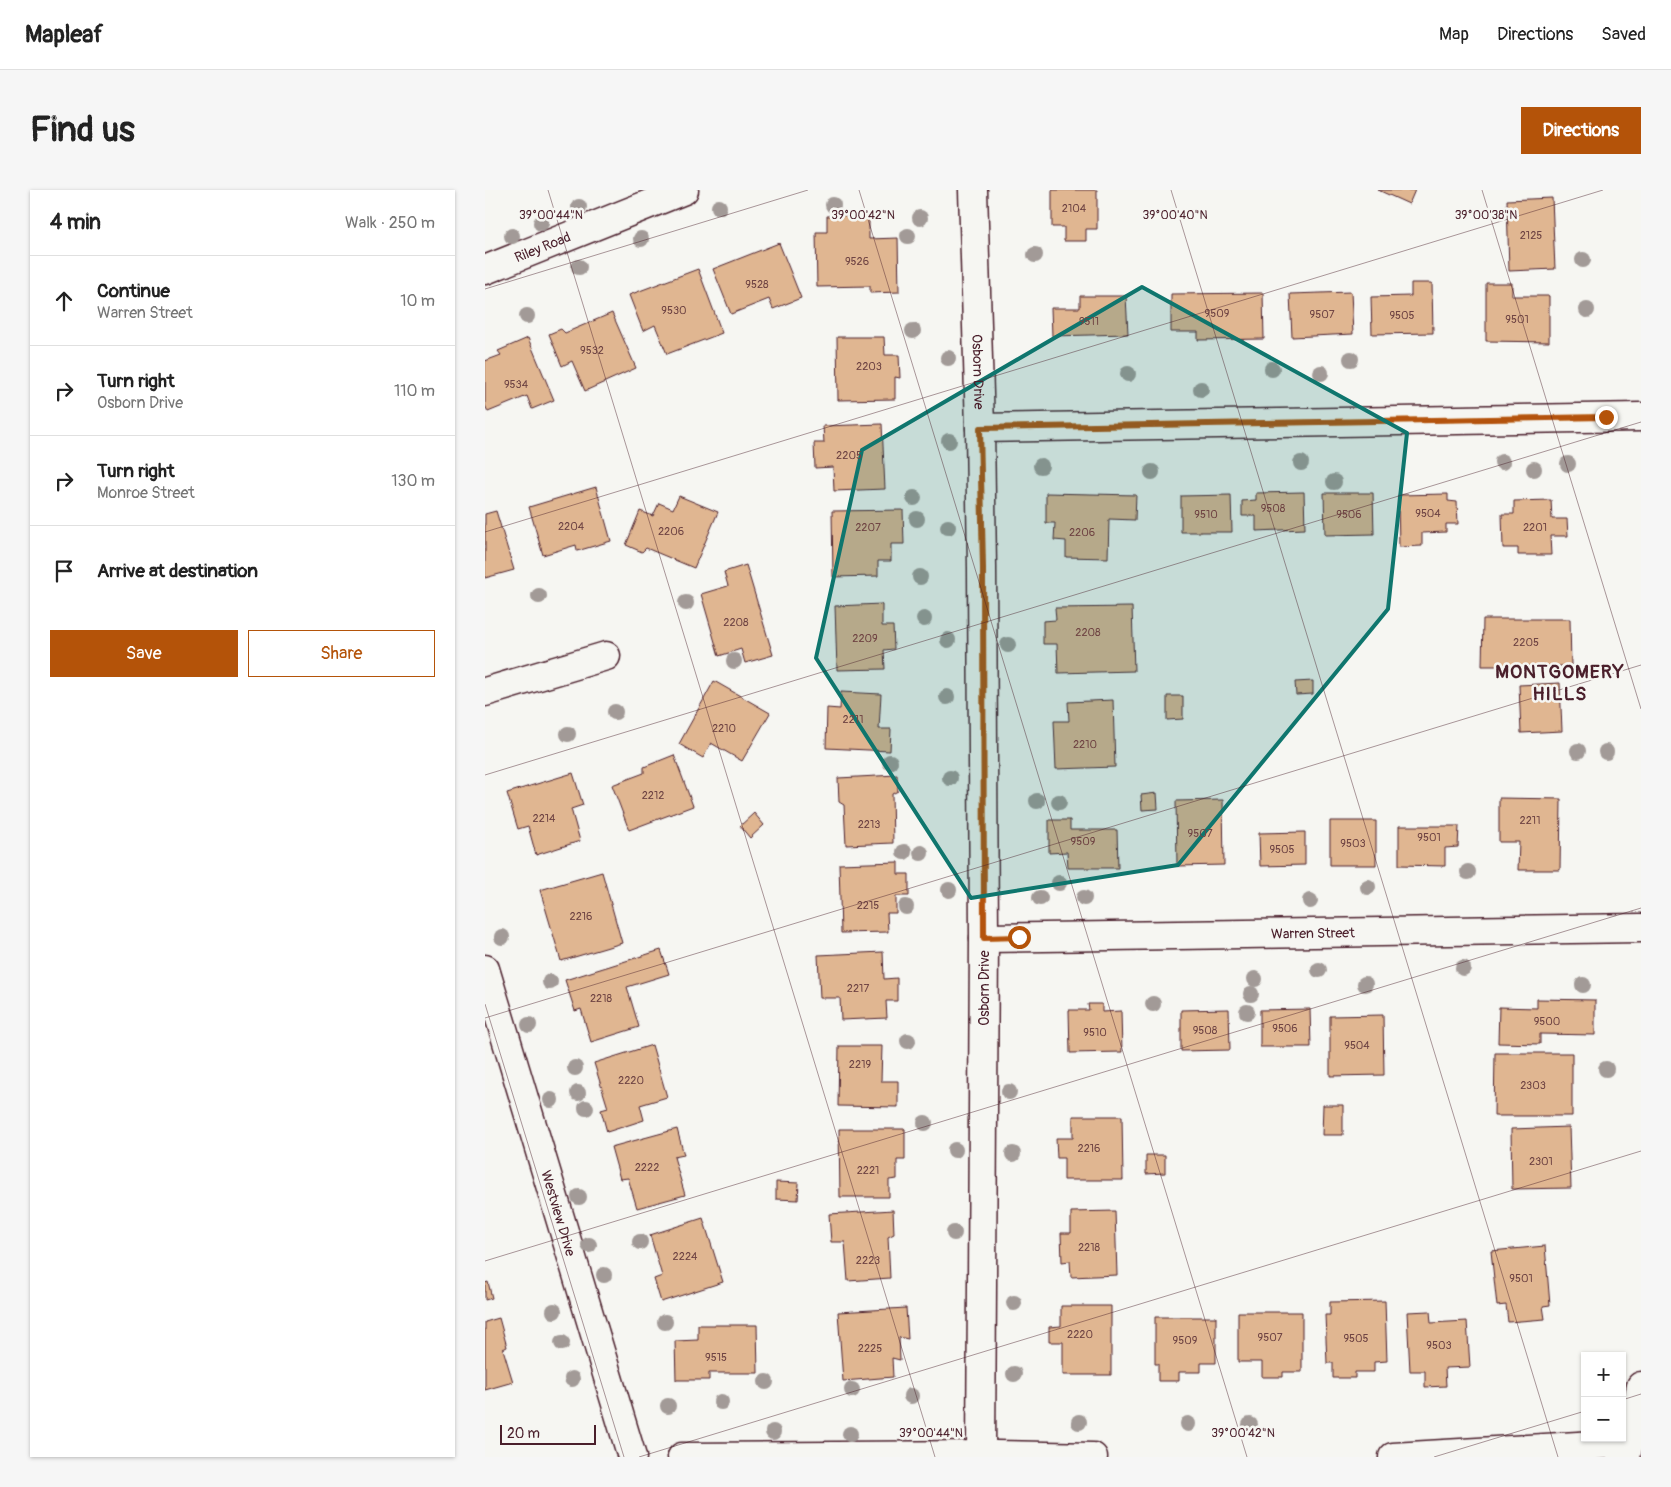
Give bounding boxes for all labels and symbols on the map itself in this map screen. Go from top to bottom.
house number: 2104 [1062,202,1087,215]
text: 39°00'44"N [519,208,583,223]
text: 39°00'42"N [831,208,895,223]
text: 39°00'40"N [1142,208,1208,223]
text: 39°00'38"N [1455,208,1517,223]
street label: Riley Road [512,228,573,266]
house number: 2125 [1520,229,1542,242]
house number: 9526 [845,255,869,268]
house number: 9528 [745,278,769,291]
house number: 9530 [661,304,687,317]
house number: 9509 [1205,307,1230,320]
house number: 9507 [1310,308,1335,321]
house number: 9505 [1389,309,1415,322]
house number: 9501 [1505,313,1529,326]
house number: 9511 [1079,315,1099,328]
street label: Osborn Drive [969,334,988,410]
house number: 9532 [580,344,604,357]
house number: 2203 [856,360,882,373]
house number: 9534 [504,378,529,391]
route end [1595,406,1618,429]
house number: 2205 [836,449,862,462]
house number: 9508 [1261,502,1286,515]
house number: 9504 [1415,507,1441,520]
house number: 9510 [1194,508,1218,521]
house number: 9506 [1336,508,1362,521]
house number: 2204 [558,520,585,533]
house number: 2207 [855,521,881,534]
house number: 2201 [1523,521,1547,534]
house number: 2206 [658,525,684,538]
house number: 2206 [1069,526,1095,539]
house number: 2208 [723,616,749,629]
house number: 2208 [1075,626,1101,639]
house number: 2209 [852,632,878,645]
house number: 2205 [1513,636,1539,649]
district label: MONTGOMERY HILLS [1495,660,1625,706]
house number: 2211 [843,713,863,726]
house number: 2210 [712,722,736,735]
house number: 2210 [1073,738,1097,751]
house number: 2212 [642,789,664,802]
house number: 2214 [533,812,556,825]
house number: 2211 [1520,814,1540,827]
house number: 2213 [858,818,880,831]
house number: 9507 [1188,827,1213,840]
house number: 9501 [1417,831,1441,844]
house number: 9509 [1071,835,1096,848]
house number: 9503 [1340,837,1366,850]
house number: 9505 [1269,843,1295,856]
house number: 2215 [857,899,879,912]
house number: 2216 [569,910,593,923]
street label: Warren Street [1271,924,1355,942]
route start [1008,926,1031,949]
street label: Osborn Drive [976,950,993,1026]
house number: 2217 [847,982,869,995]
house number: 2218 [590,992,613,1005]
house number: 9500 [1534,1015,1560,1028]
house number: 9506 [1272,1022,1298,1035]
house number: 9508 [1193,1024,1218,1037]
house number: 9510 [1083,1026,1107,1039]
house number: 9504 [1344,1039,1370,1052]
house number: 2219 [849,1058,871,1071]
house number: 2220 [618,1074,644,1087]
house number: 2303 [1520,1079,1546,1092]
house number: 2216 [1077,1142,1101,1155]
house number: 2301 [1529,1155,1553,1168]
house number: 2222 [635,1161,659,1174]
house number: 2221 [857,1164,879,1177]
street label: Westview Drive [538,1168,580,1258]
house number: 2218 [1078,1241,1101,1254]
house number: 2224 [673,1250,698,1263]
house number: 2223 [856,1254,880,1267]
house number: 9501 [1509,1272,1533,1285]
house number: 2220 [1067,1328,1093,1341]
house number: 9507 [1258,1331,1283,1344]
house number: 9505 [1343,1332,1369,1345]
house number: 9509 [1173,1334,1198,1347]
house number: 9503 [1426,1339,1452,1352]
house number: 2225 [858,1342,882,1355]
house number: 9515 [705,1351,727,1364]
scale bar [500,1422,596,1445]
text: 39°00'44"N [899,1426,963,1441]
text: 39°00'42"N [1211,1426,1275,1441]

